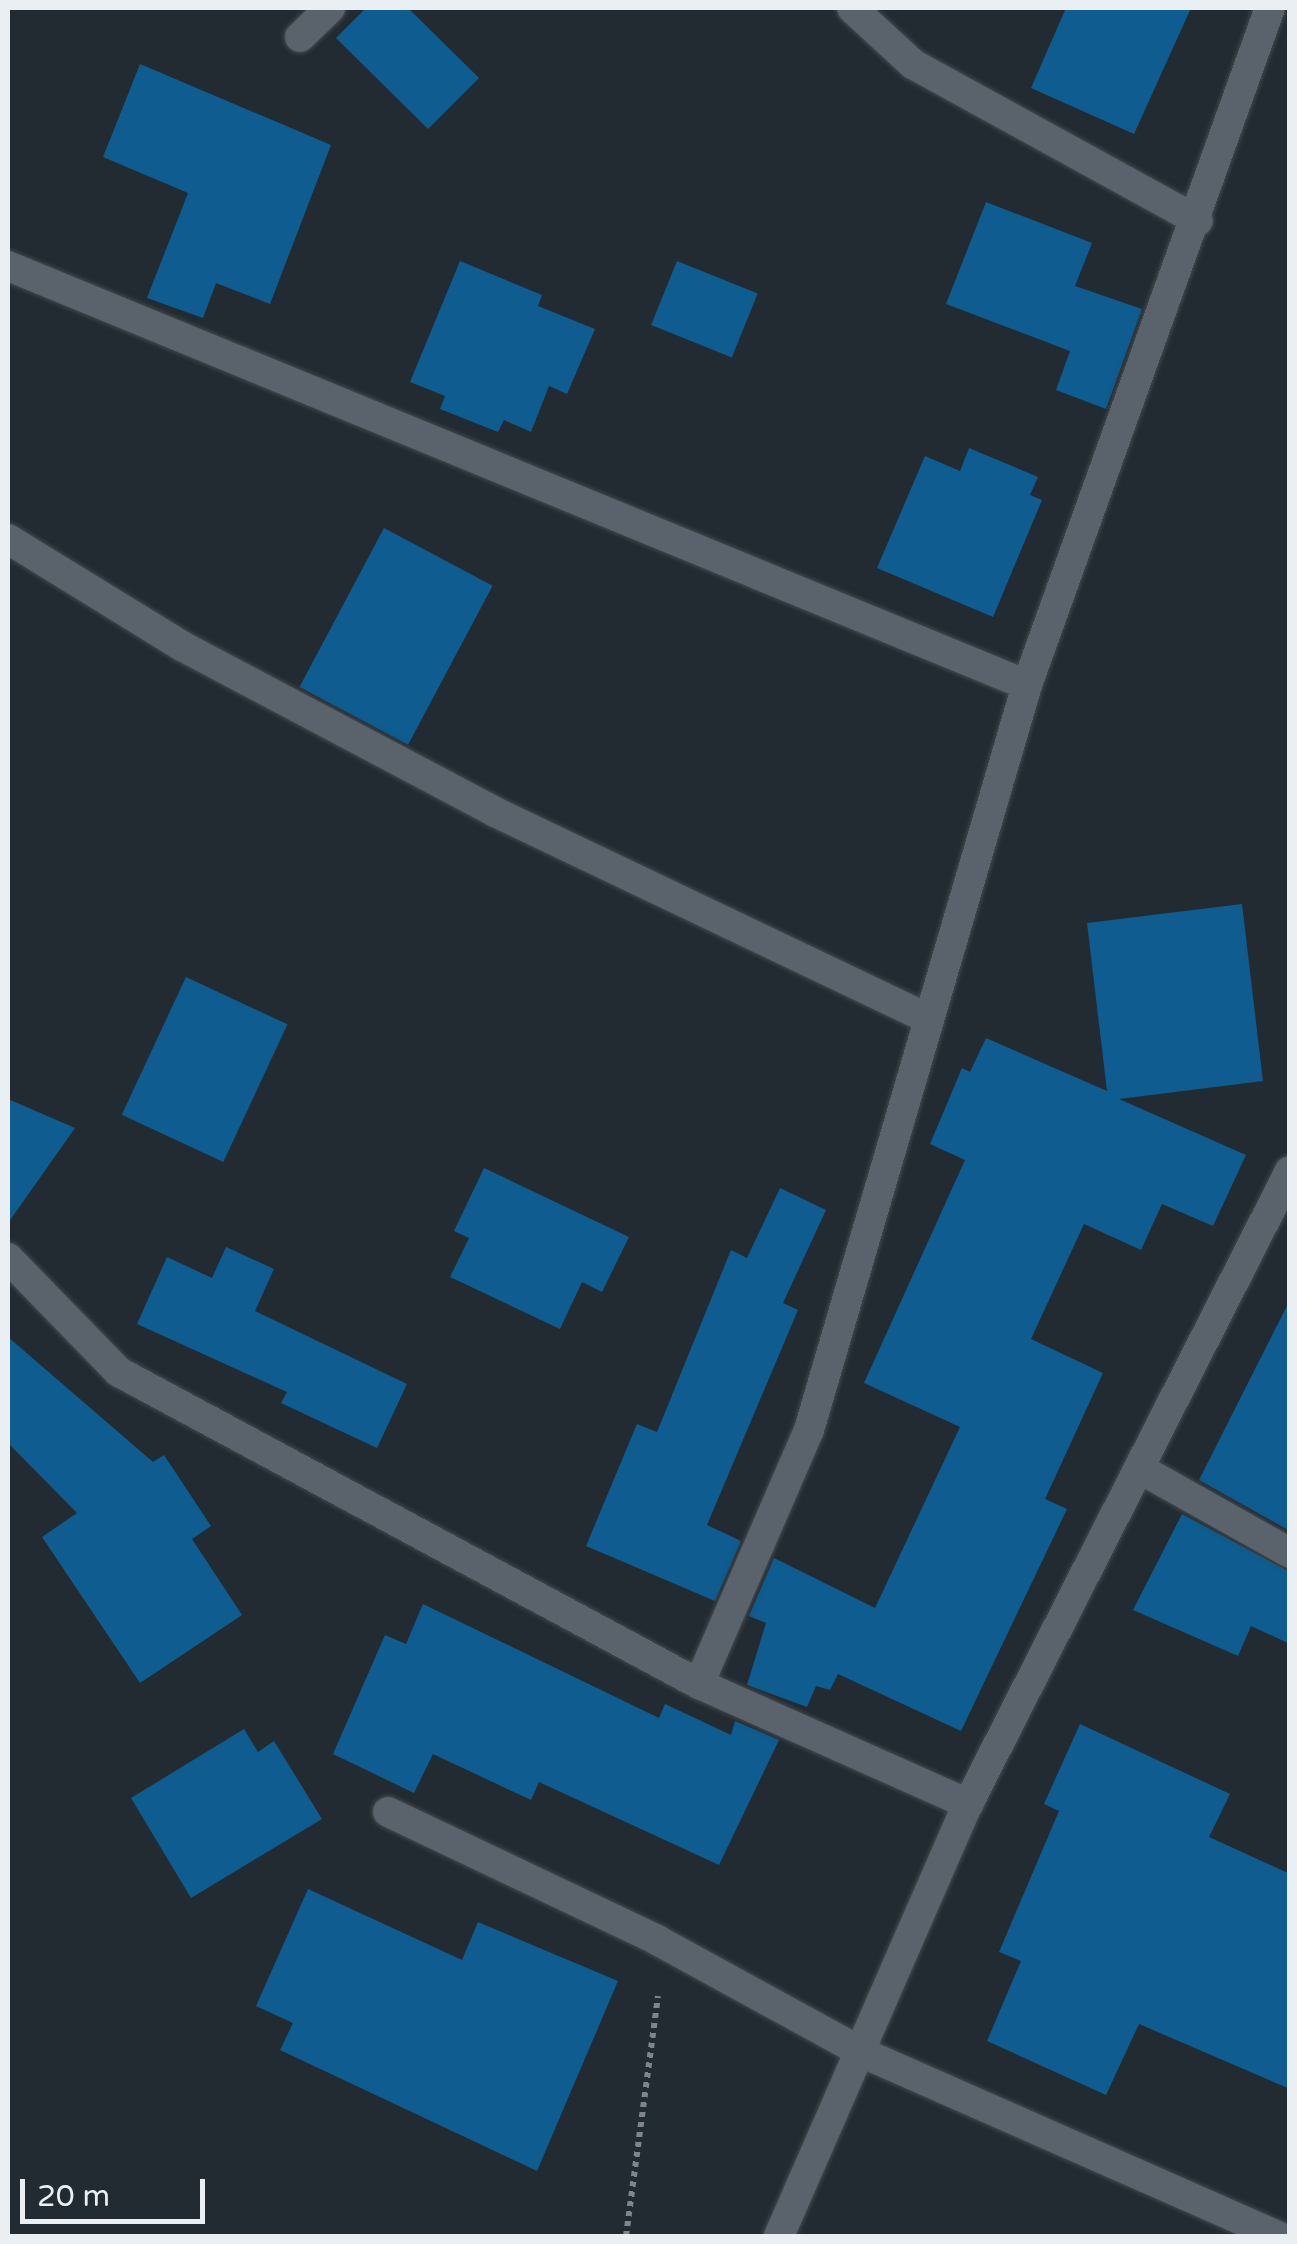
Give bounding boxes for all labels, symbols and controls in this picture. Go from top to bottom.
scale bar [25,2159,210,2221]
text: 20 m [37,2178,110,2215]

